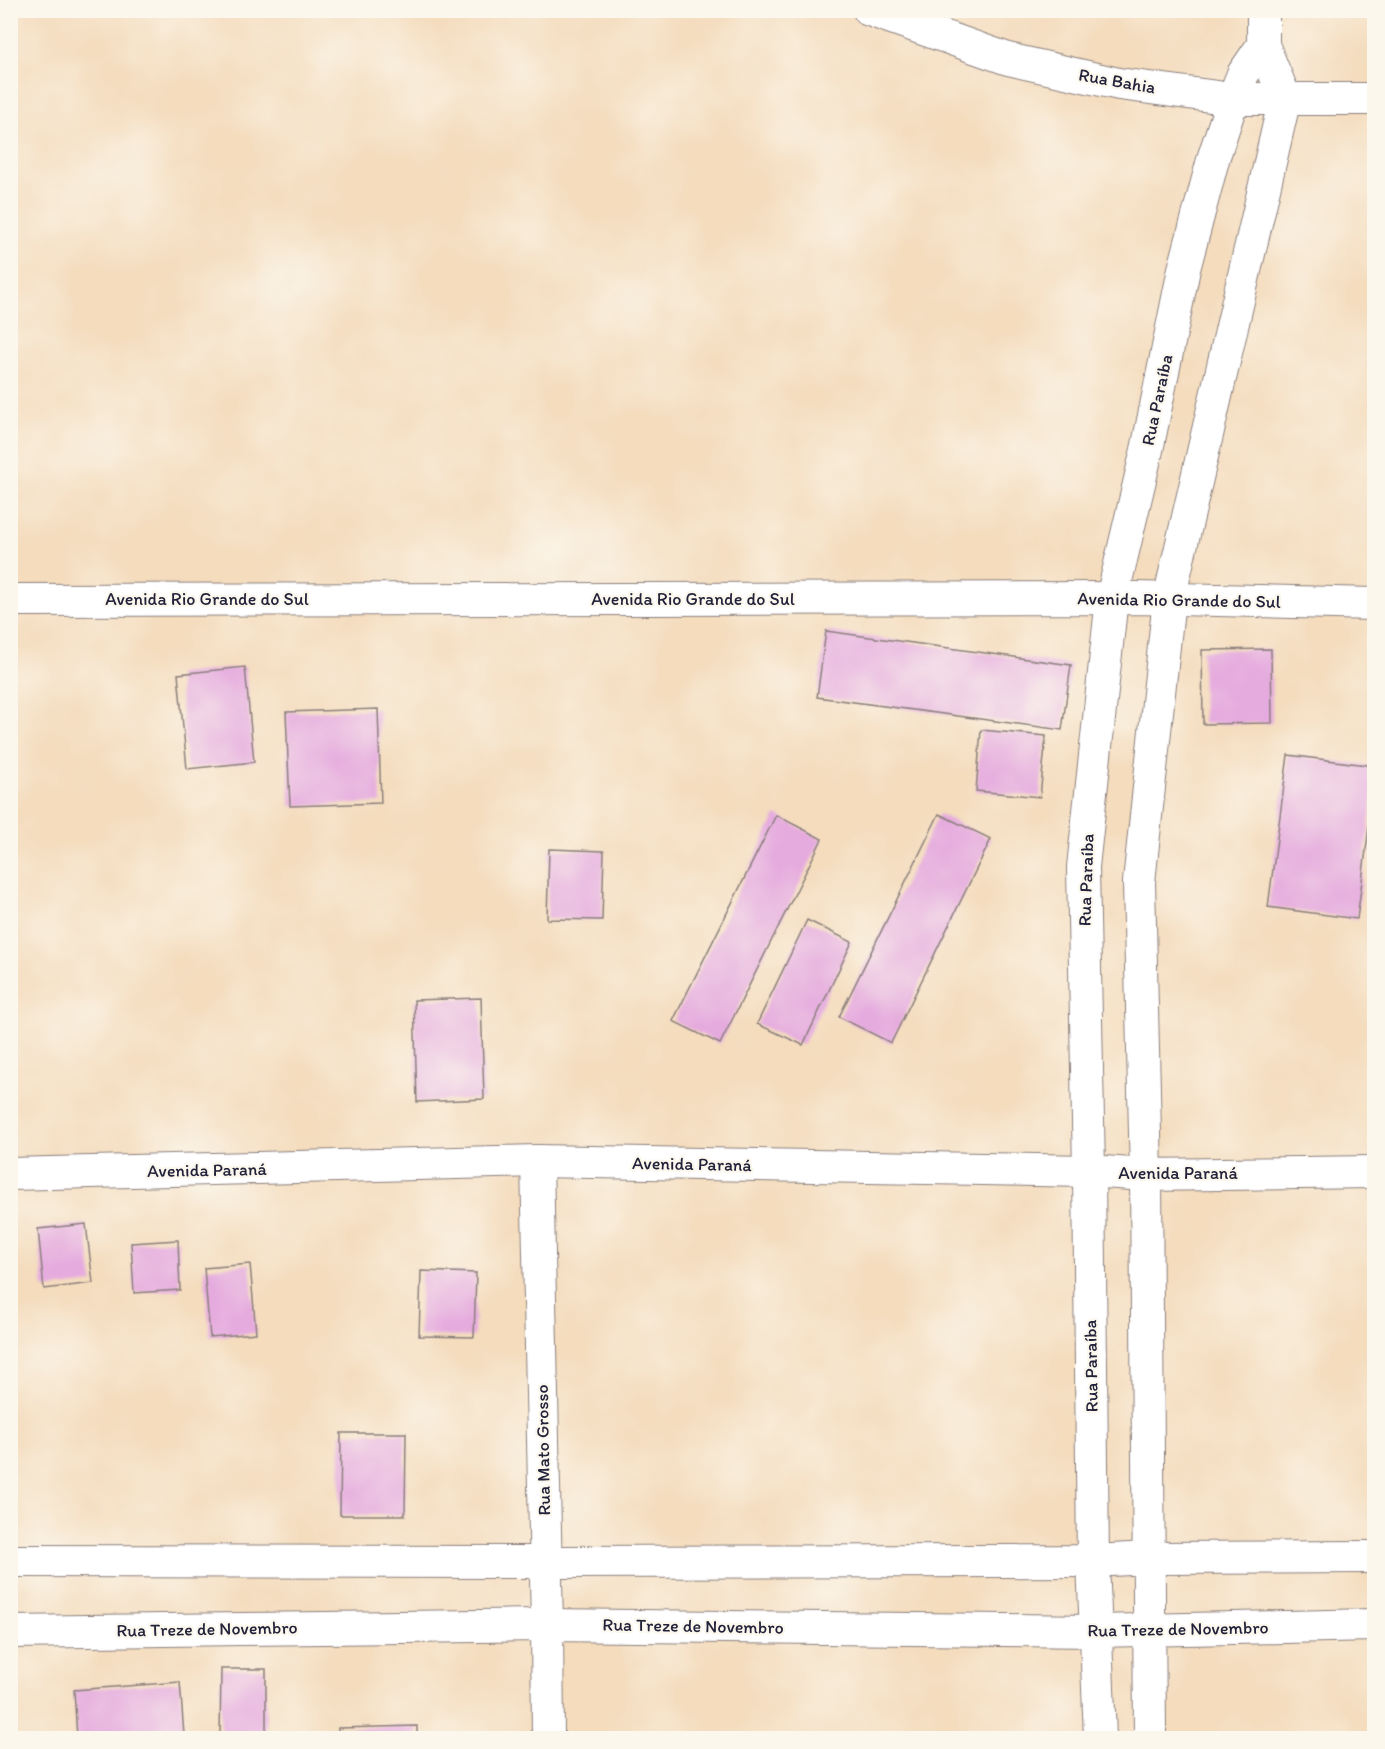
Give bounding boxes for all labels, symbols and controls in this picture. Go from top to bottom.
street label: Rua Bahia [1077,63,1157,99]
street label: Rua Paraíba [1137,352,1177,448]
street label: Avenida Rio Grande do Sul [1077,587,1281,613]
street label: Avenida Rio Grande do Sul [105,588,309,610]
street label: Avenida Rio Grande do Sul [591,588,795,610]
street label: Rua Paraíba [1073,833,1099,927]
street label: Avenida Paraná [632,1152,753,1176]
street label: Avenida Paraná [147,1158,268,1182]
street label: Avenida Paraná [1118,1162,1238,1184]
street label: Rua Paraíba [1079,1319,1103,1413]
street label: Rua Mato Grosso [531,1384,555,1516]
street label: Rua Treze de Novembro [602,1613,784,1639]
street label: Rua Treze de Novembro [116,1616,298,1642]
street label: Rua Treze de Novembro [1087,1616,1269,1642]

